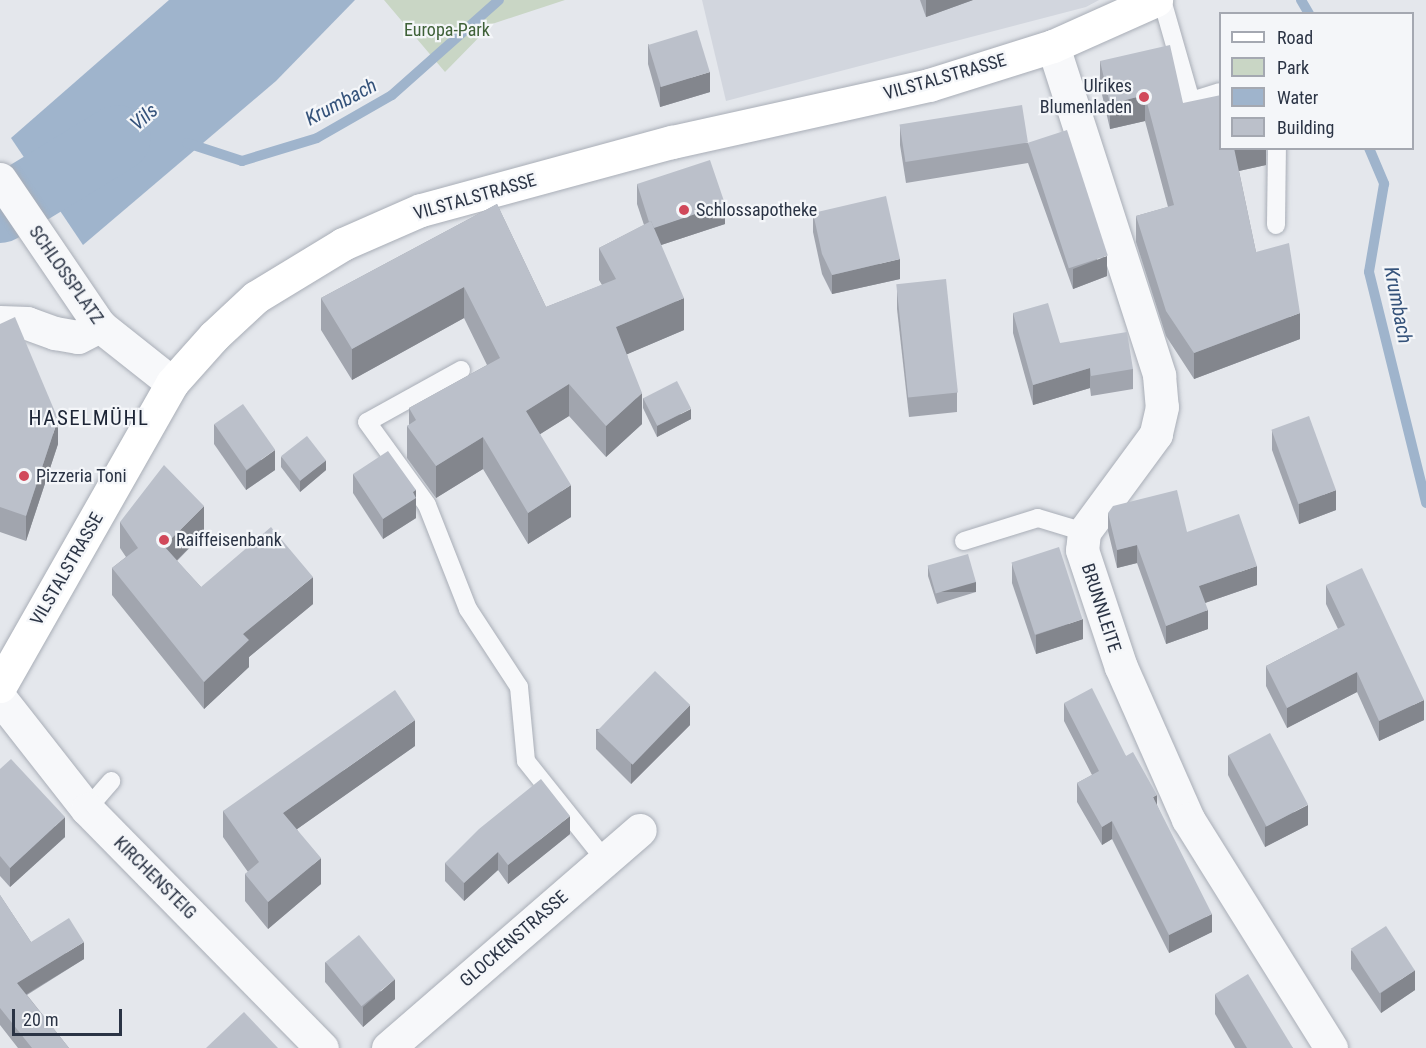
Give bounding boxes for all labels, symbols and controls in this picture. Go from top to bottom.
legend [1219,12,1414,150]
park label: Europa-Park [404,19,490,41]
text: Road [1277,27,1313,48]
street label: VILSTALSTRASSE [881,49,1009,105]
text: Park [1277,57,1309,78]
water label: Krumbach [301,73,381,131]
place label: Ulrikes Blumenladen [1040,76,1132,118]
text: Water [1277,87,1318,108]
marker: Ulrikes Blumenladen [1137,90,1151,104]
water label: Vils [125,99,163,135]
text: Building [1277,117,1334,138]
street label: VILSTALSTRASSE [411,169,539,225]
place label: Schlossapotheke [696,199,817,221]
marker: Schlossapotheke [677,203,691,217]
street label: SCHLOSSPLATZ [24,222,108,328]
water label: Krumbach [1379,265,1417,345]
district label: HASELMÜHL [29,405,149,431]
place label: Pizzeria Toni [36,465,127,487]
marker: Pizzeria Toni [17,469,31,483]
street label: VILSTALSTRASSE [26,509,108,629]
place label: Raiffeisenbank [176,529,282,551]
marker: Raiffeisenbank [157,533,171,547]
street label: BRUNNLEITE [1077,561,1125,655]
street label: KIRCHENSTEIG [109,832,201,924]
street label: GLOCKENSTRASSE [456,886,572,992]
scale bar [15,997,124,1035]
text: 20 m [23,1009,58,1030]

